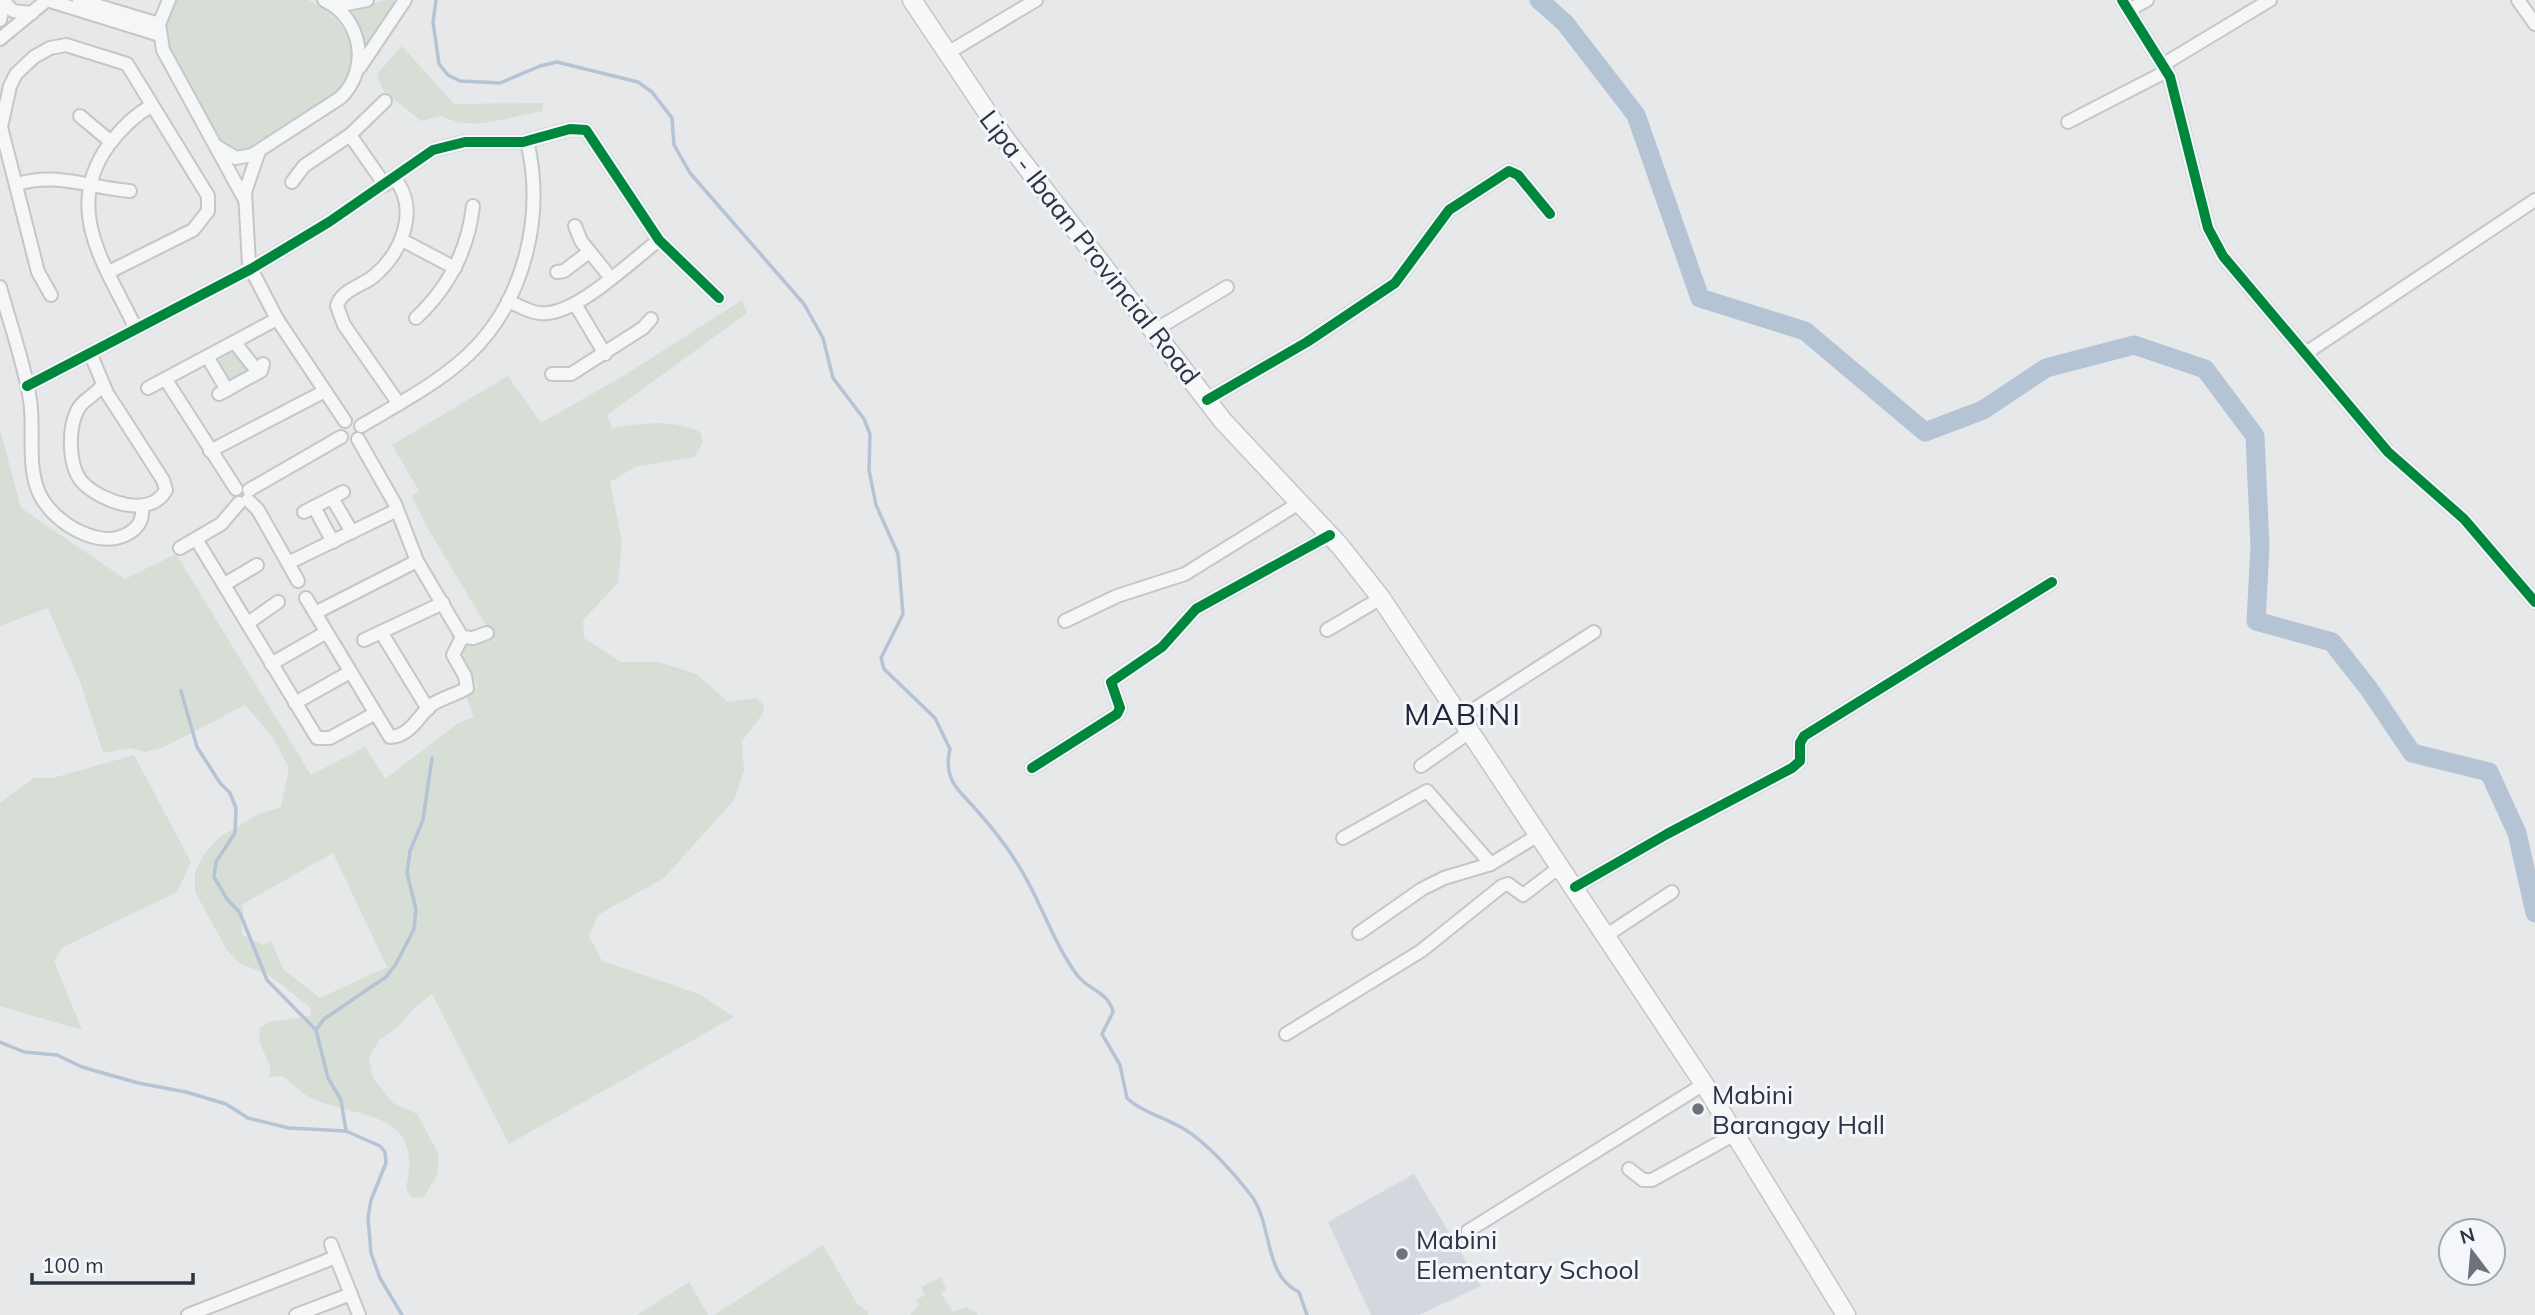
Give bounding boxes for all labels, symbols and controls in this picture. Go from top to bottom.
street label: Lipa - Ibaan Provincial Road [973,103,1207,391]
district label: MABINI [1404,695,1522,733]
place label: Mabini Barangay Hall [1712,1078,1885,1141]
marker: Mabini Barangay Hall [1690,1101,1706,1117]
north arrow [2437,1217,2507,1287]
text: N [2457,1222,2478,1249]
place label: Mabini Elementary School [1416,1223,1640,1286]
scale bar [32,1242,192,1286]
marker: Mabini Elementary School [1394,1246,1410,1262]
text: 100 m [42,1252,104,1278]

